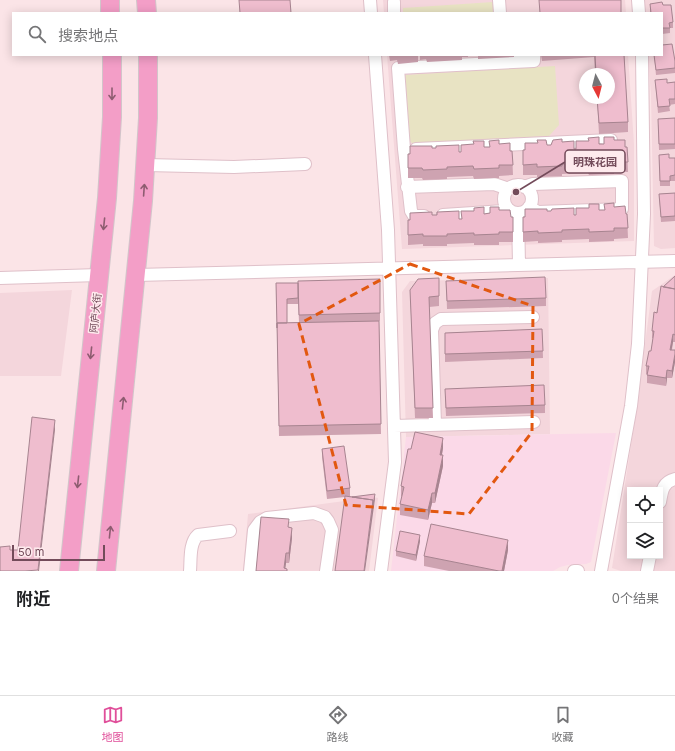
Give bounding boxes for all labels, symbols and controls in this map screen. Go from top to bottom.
search box [12,12,663,56]
icon: search [26,23,48,45]
text: 搜索地点 [58,26,118,45]
north arrow [579,68,615,104]
one-way arrow [108,87,116,100]
callout: 明珠花园 [565,150,625,173]
text: 明珠花园 [573,155,617,169]
one-way arrow [140,184,147,197]
one-way arrow [100,217,108,230]
street label: 阿庐大街 [87,292,103,334]
one-way arrow [88,346,95,359]
one-way arrow [119,397,127,410]
one-way arrow [75,475,82,488]
map controls [627,487,663,559]
button: locate [627,487,663,523]
button: layers [627,523,663,559]
one-way arrow [106,526,114,539]
scale bar [12,543,105,562]
text: 50 m [18,545,44,559]
text: 附近 [16,589,50,609]
text: 0个结果 [612,590,659,606]
tab: 地图 [102,704,124,744]
tab: 路线 [327,704,349,744]
tab: 收藏 [552,704,574,744]

